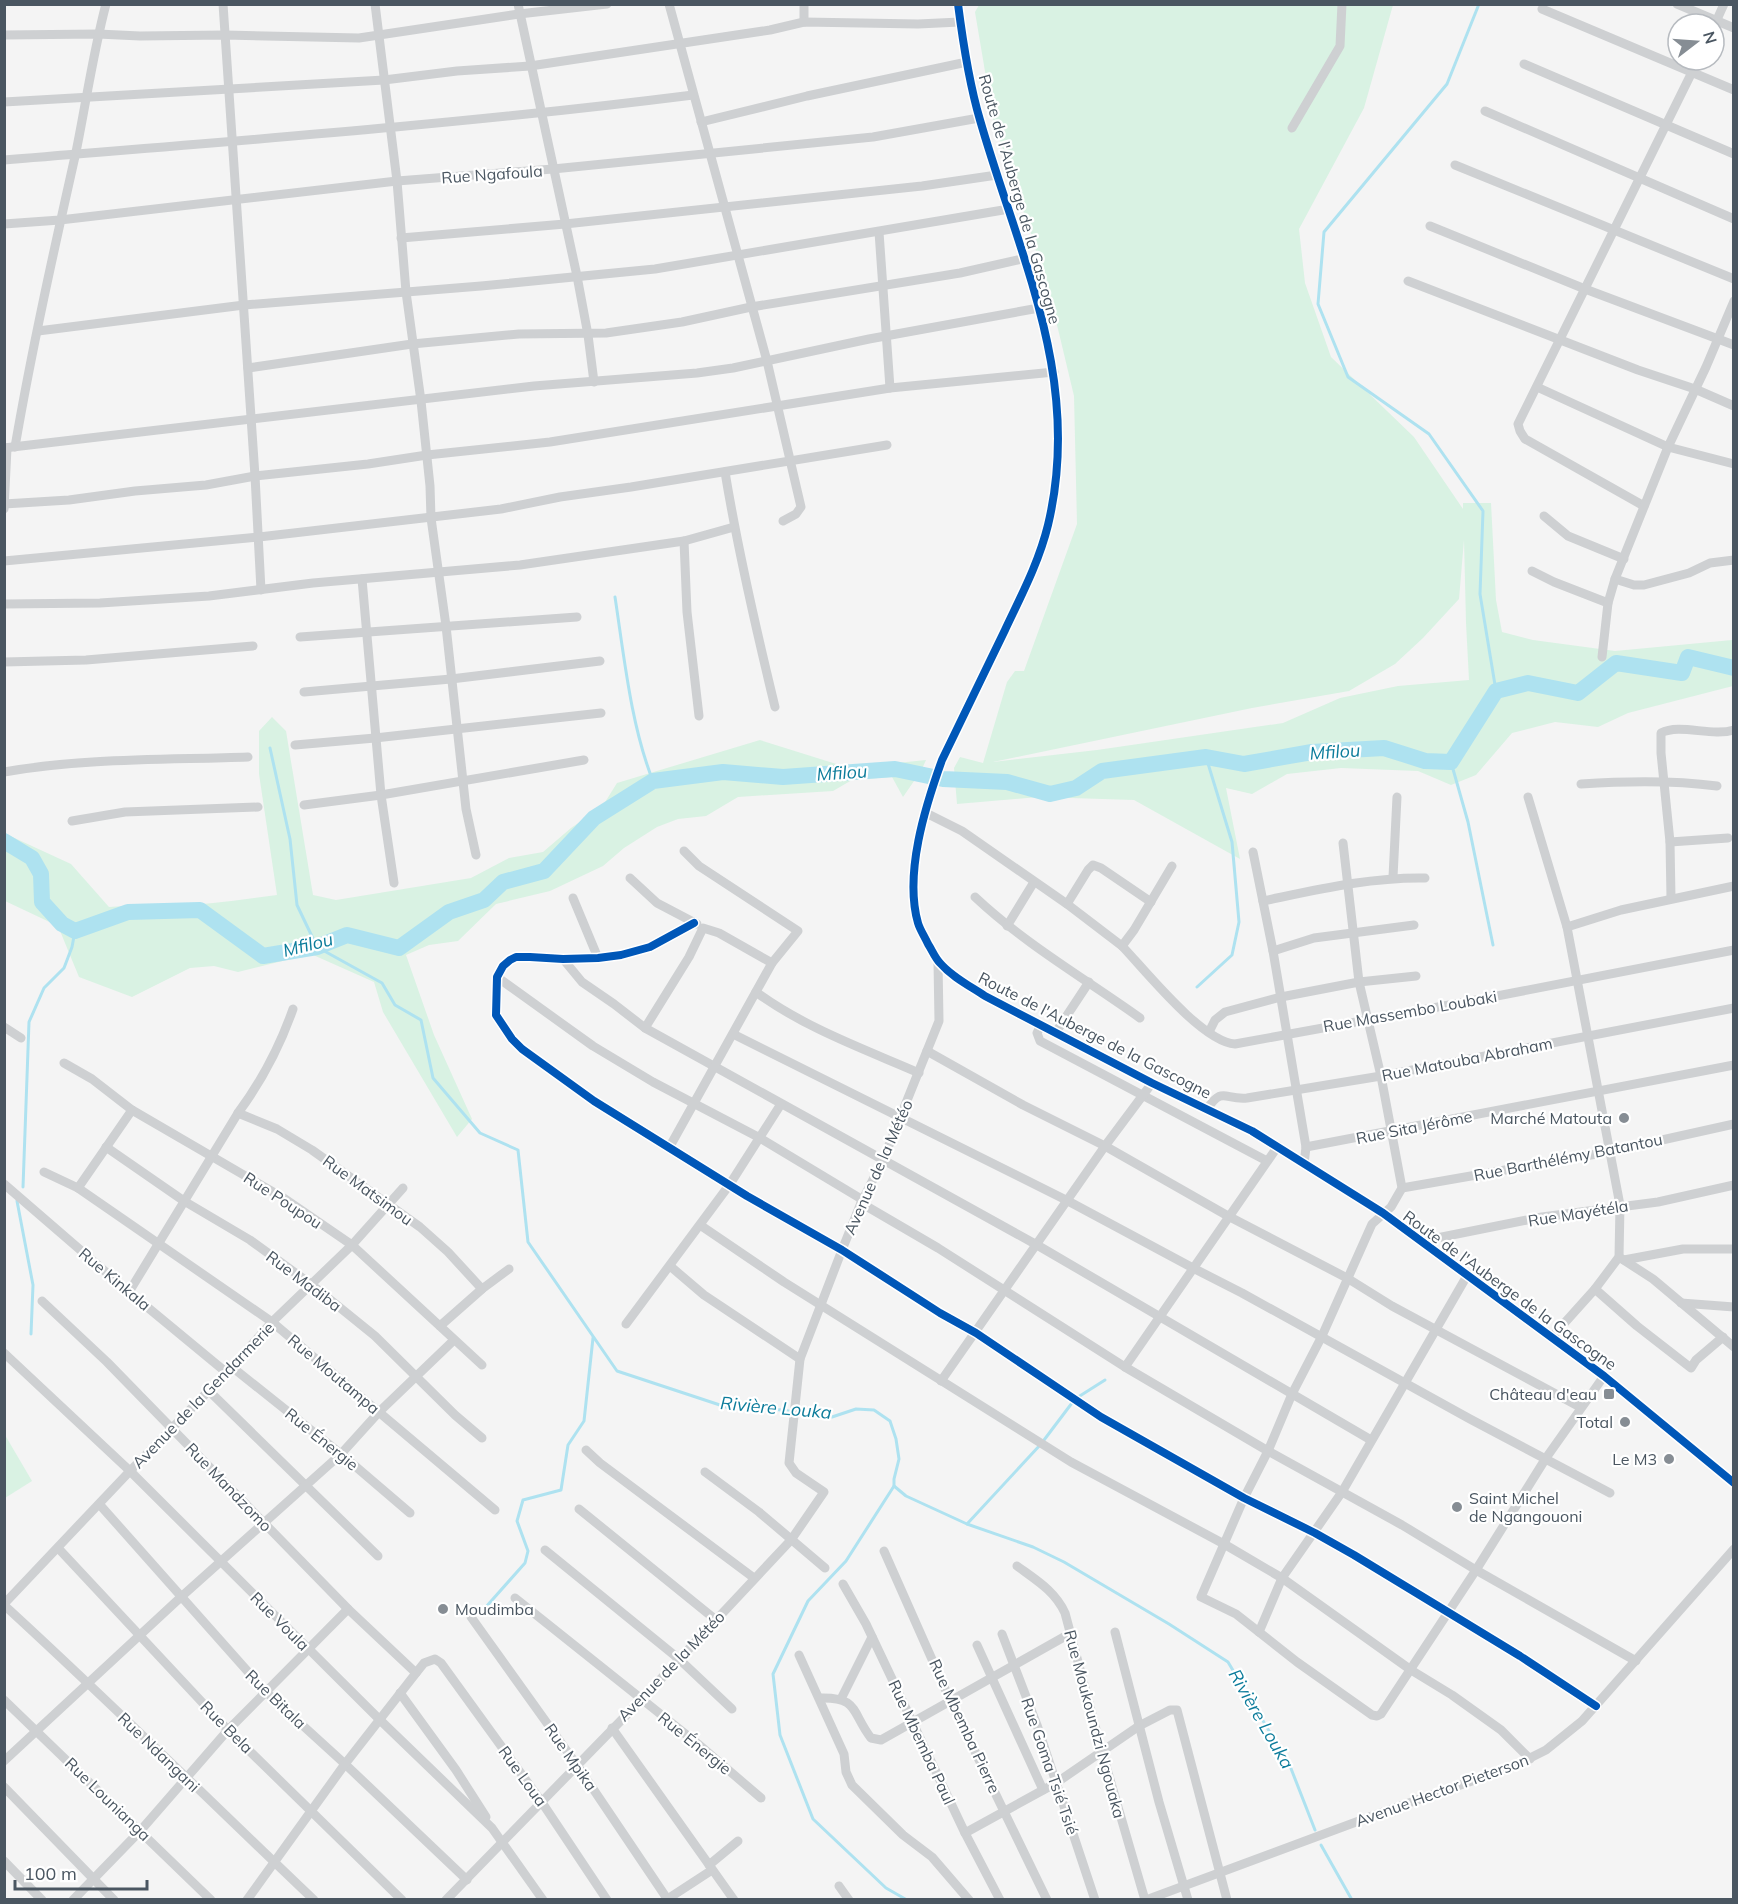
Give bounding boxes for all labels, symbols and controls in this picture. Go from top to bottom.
north arrow [1666,12,1726,72]
text: N [1699,29,1722,46]
street label: Route de l'Auberge de la Gascogne [975,72,1065,326]
street label: Rue Ngafoula [441,160,543,188]
water label: Mfilou [1309,738,1361,765]
water label: Mfilou [816,759,868,786]
water label: Mfilou [280,927,335,962]
street label: Route de l'Auberge de la Gascogne [975,967,1215,1103]
street label: Rue Massembo Loubaki [1321,986,1499,1036]
street label: Rue Matouba Abraham [1380,1033,1554,1085]
street label: Avenue de la Météo [839,1096,917,1238]
street label: Rue Sita Jérôme [1354,1106,1474,1148]
place label: Marché Matouta [1490,1108,1612,1128]
marker: Marché Matouta [1617,1111,1631,1125]
street label: Rue Barthélémy Batantou [1472,1129,1664,1185]
street label: Rue Matsimou [319,1151,417,1229]
street label: Rue Poupou [240,1167,326,1233]
street label: Rue Mayétéla [1526,1195,1630,1231]
street label: Route de l'Auberge de la Gascogne [1399,1206,1621,1374]
street label: Rue Kinkala [75,1243,155,1315]
street label: Rue Madiba [262,1246,346,1316]
street label: Avenue de la Gendarmerie [128,1318,278,1472]
street label: Rue Moutampa [284,1330,384,1418]
place label: Château d'eau [1489,1384,1597,1404]
marker: Château d'eau [1602,1387,1616,1401]
water label: Rivière Louka [719,1391,833,1424]
street label: Rue Énergie [281,1403,363,1475]
place label: Total [1576,1412,1613,1432]
marker: Total [1618,1415,1632,1429]
street label: Rue Mandzomo [182,1438,276,1536]
place label: Le M3 [1612,1449,1657,1469]
marker: Le M3 [1662,1452,1676,1466]
place label: Saint Michel de Ngangouoni [1469,1488,1582,1526]
marker: Saint Michel de Ngangouoni [1450,1500,1464,1514]
street label: Rue Voula [246,1587,314,1655]
place label: Moudimba [455,1599,534,1619]
marker: Moudimba [436,1602,450,1616]
street label: Avenue de la Météo [613,1607,729,1725]
street label: Rue Moukoundzi Ngouaka [1060,1628,1130,1820]
street label: Rue Mbemba Pierre [925,1656,1005,1796]
street label: Rue Bitala [242,1665,310,1733]
water label: Rivière Louka [1224,1665,1299,1773]
street label: Rue Mbemba Paul [884,1676,960,1808]
street label: Rue Goma Tsié Tsié [1017,1695,1083,1837]
street label: Rue Bela [197,1697,257,1757]
street label: Rue Énergie [654,1707,736,1779]
street label: Rue Ndangani [114,1708,204,1796]
street label: Rue Mpika [540,1719,602,1795]
street label: Rue Loua [494,1742,552,1810]
street label: Avenue Hector Pieterson [1353,1749,1531,1831]
street label: Rue Lounianga [61,1753,155,1845]
scale bar [15,1853,147,1891]
text: 100 m [24,1862,77,1885]

